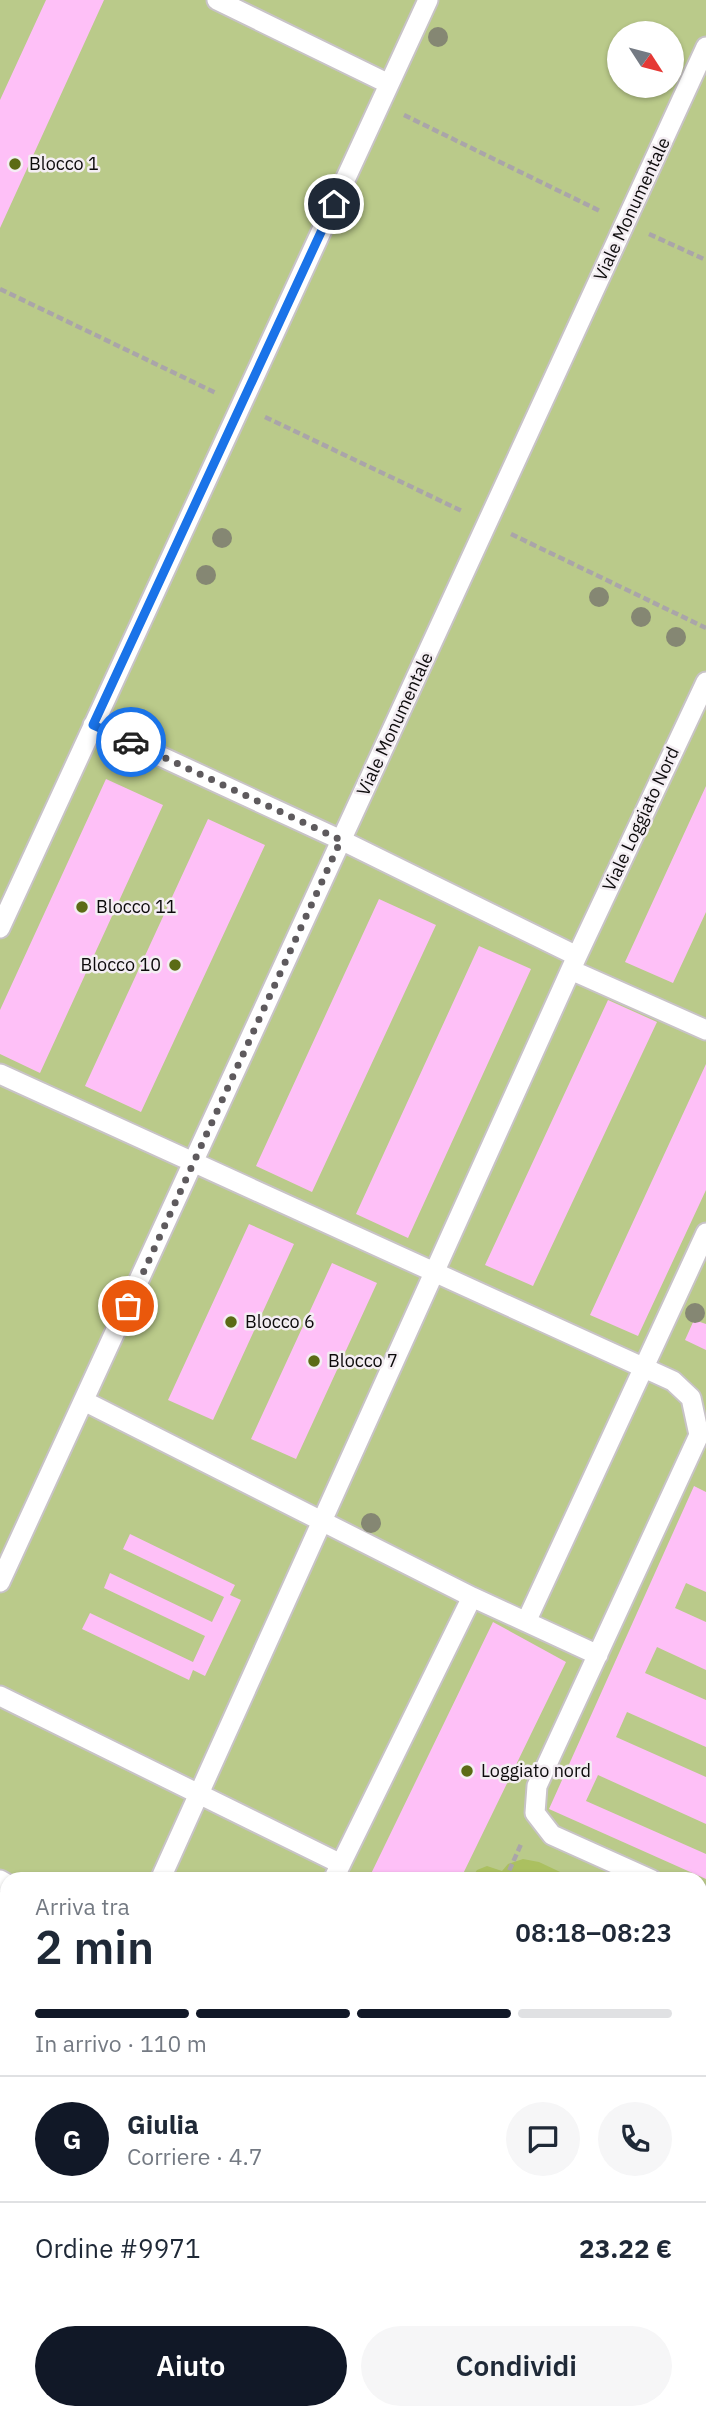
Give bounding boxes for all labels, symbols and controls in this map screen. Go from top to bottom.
north arrow [607,21,684,98]
map controls [607,21,684,98]
street label: Viale Monumentale [588,133,675,284]
place label: Blocco 1 [29,152,99,175]
marker: Blocco 1 [7,156,23,172]
pin [304,174,364,234]
icon: home [315,185,353,223]
street label: Viale Monumentale [351,648,438,799]
courier [96,707,166,777]
icon: car [112,723,150,761]
street label: Viale Loggiato Nord [597,743,684,895]
place label: Blocco 11 [96,895,177,918]
marker: Blocco 11 [74,899,90,915]
place label: Blocco 10 [80,953,161,976]
marker: Blocco 10 [167,957,183,973]
pin [98,1276,158,1336]
icon: bag [109,1287,147,1325]
place label: Blocco 6 [245,1310,315,1333]
marker: Blocco 6 [223,1314,239,1330]
place label: Blocco 7 [328,1349,398,1372]
marker: Blocco 7 [306,1353,322,1369]
place label: Loggiato nord [481,1759,591,1782]
marker: Loggiato nord [459,1763,475,1779]
text: Arriva tra [35,1891,130,1921]
text: 08:18–08:23 [515,1915,672,1949]
text: 2 min [35,1917,154,1977]
text: In arrivo · 110 m [35,2028,207,2058]
button: chat [506,2102,580,2176]
button: phone [598,2102,672,2176]
text: Giulia [127,2107,199,2141]
text: G [63,2122,81,2156]
text: Corriere · 4.7 [127,2141,263,2171]
text: Ordine #9971 [35,2231,201,2265]
text: 23.22 € [579,2231,672,2265]
button: Aiuto [35,2326,347,2406]
button: Condividi [361,2326,672,2406]

